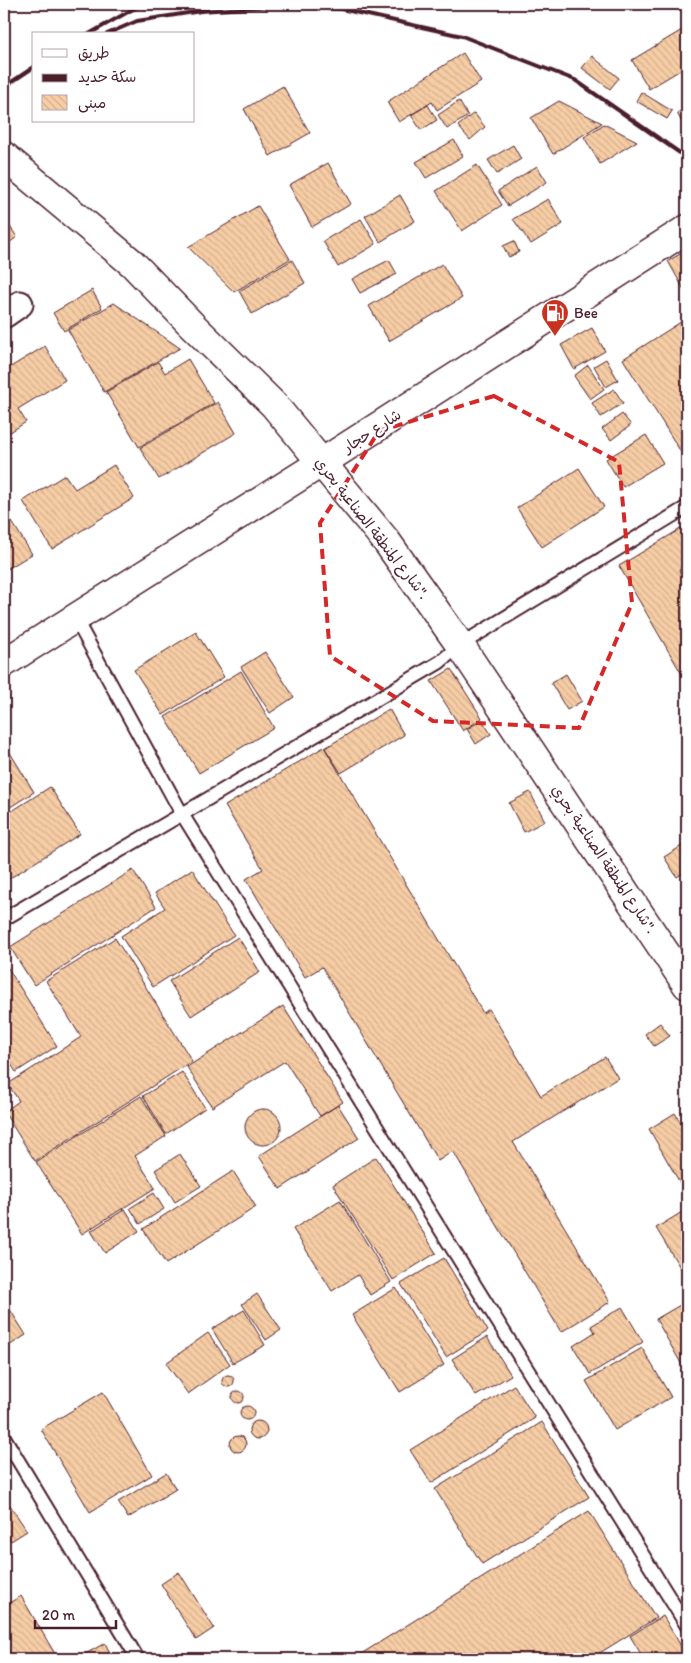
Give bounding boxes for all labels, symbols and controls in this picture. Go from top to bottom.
legend [32,32,195,122]
text: طريق [78,44,110,62]
text: سكة حديد [78,68,136,86]
text: مبنى [78,94,106,113]
fuel station icon: Bee [540,298,570,337]
place label: Bee [574,304,598,322]
street label: شارع حجار [339,406,405,458]
street label: شارع المنطقة الصناعية بحري". [310,454,433,604]
street label: شارع المنطقة الصناعية بحري". [546,782,660,938]
scale bar [35,1598,116,1630]
text: 20 m [42,1606,76,1624]

